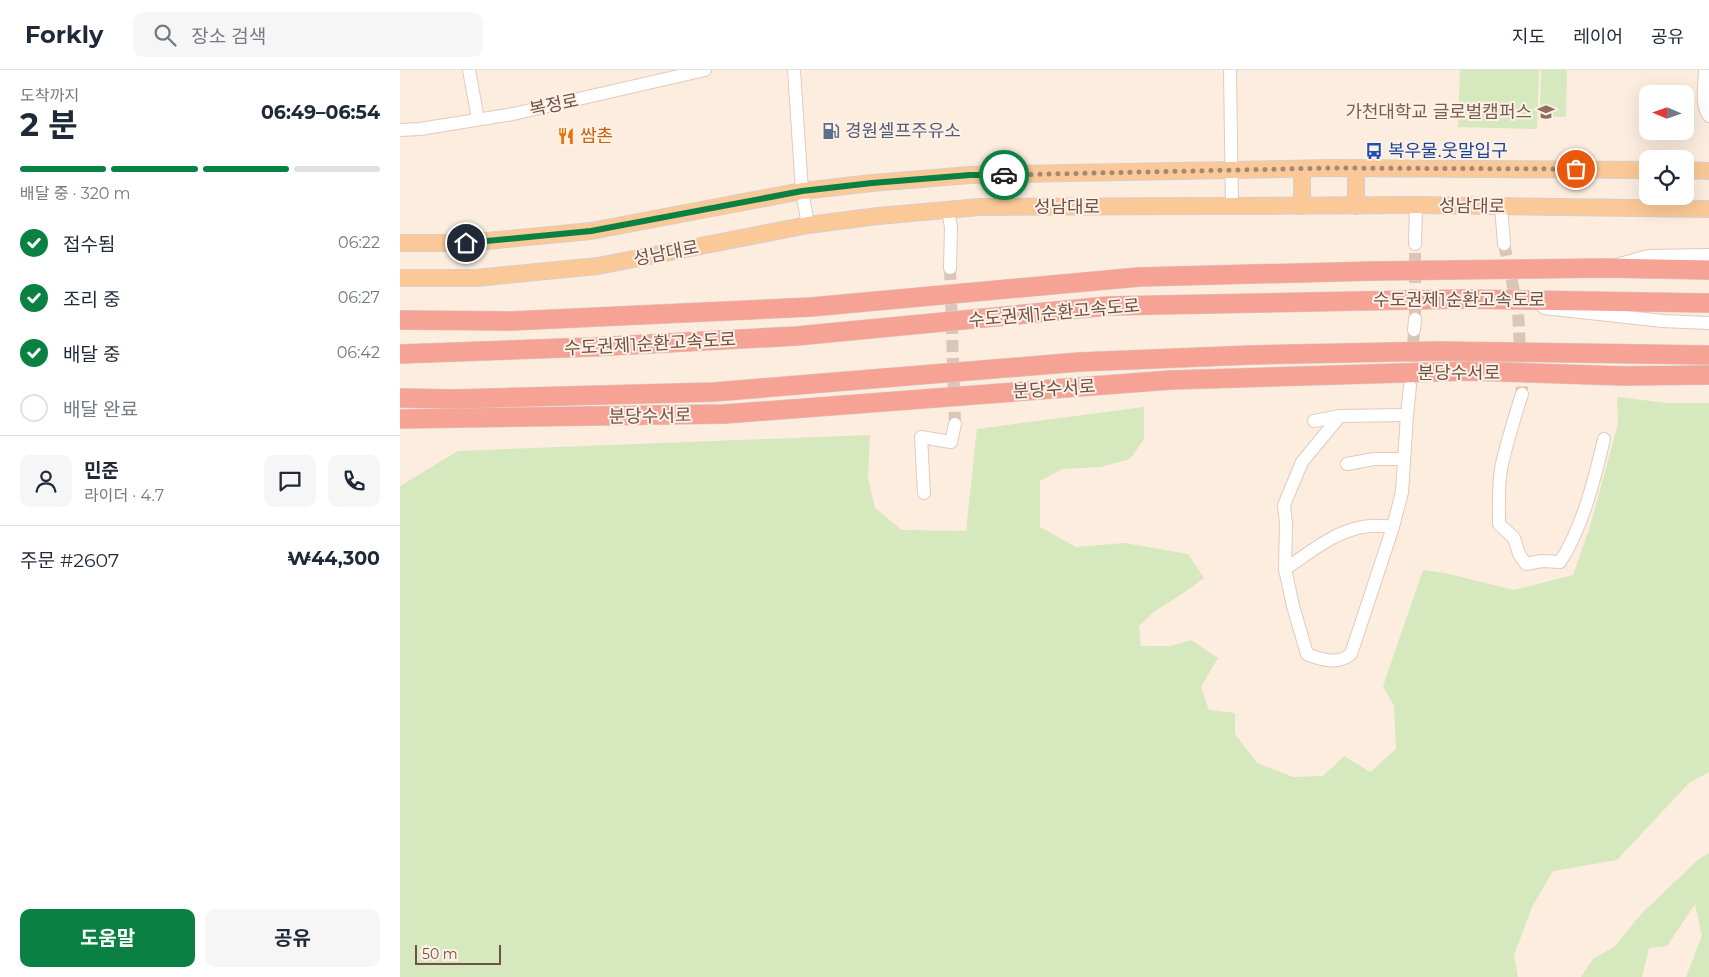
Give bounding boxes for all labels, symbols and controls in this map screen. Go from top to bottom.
search box [133,12,483,57]
text: Forkly [25,20,103,49]
icon: search [151,21,179,49]
text: 장소 검색 [191,25,266,48]
text: 지도 [1512,26,1545,48]
text: 레이어 [1573,26,1623,48]
text: 공유 [1651,26,1684,48]
north arrow [1639,85,1694,140]
map controls [1639,85,1694,205]
text: 도착까지 [20,86,79,105]
street label: 복정로 [527,89,581,121]
text: 06:49–06:54 [261,101,380,124]
place label: 가천대학교 글로벌캠퍼스 [1345,101,1532,123]
school or university icon: 가천대학교 글로벌캠퍼스 [1536,102,1556,122]
text: 2 분 [20,105,77,144]
place label: 경원셀프주유소 [845,120,961,142]
fuel station icon: 경원셀프주유소 [821,121,841,141]
place label: 쌈촌 [580,125,613,147]
restaurant icon: 쌈촌 [556,126,576,146]
place label: 복우물.웃말입구 [1388,140,1508,162]
bus stop icon: 복우물.웃말입구 [1364,141,1384,161]
pin [1555,148,1597,190]
courier [979,150,1029,200]
button: locate [1639,150,1694,205]
icon: bag [1562,155,1590,183]
icon: car [990,161,1018,189]
text: 배달 중 · 320 m [20,184,131,203]
street label: 성남대로 [1439,194,1505,218]
street label: 성남대로 [1034,196,1100,218]
pin [445,222,487,264]
icon: check [20,229,48,257]
icon: home [452,229,480,257]
text: 접수됨 [63,233,115,256]
text: 06:22 [338,233,380,252]
street label: 성남대로 [631,236,701,270]
icon: check [20,284,48,312]
text: 조리 중 [63,288,120,311]
text: 06:27 [338,288,380,307]
street label: 수도권제1순환고속도로 [1373,289,1545,311]
street label: 수도권제1순환고속도로 [967,295,1141,331]
street label: 수도권제1순환고속도로 [563,329,737,359]
icon: check [20,339,48,367]
text: 배달 중 [63,343,120,366]
text: 06:42 [337,343,380,362]
street label: 분당수서로 [1418,362,1500,384]
street label: 분당수서로 [1012,375,1096,403]
text: 배달 완료 [63,398,138,421]
street label: 분당수서로 [608,404,692,428]
button: person [20,455,72,507]
button: chat [264,455,316,507]
button: phone [328,455,380,507]
text: 민준 [84,459,119,482]
text: 라이더 · 4.7 [84,486,164,505]
text: ₩44,300 [288,547,380,570]
text: 주문 #2607 [20,549,119,572]
button: 도움말 [20,909,195,967]
button: 공유 [205,909,380,967]
scale bar [415,942,501,965]
text: 50 m [422,945,458,963]

